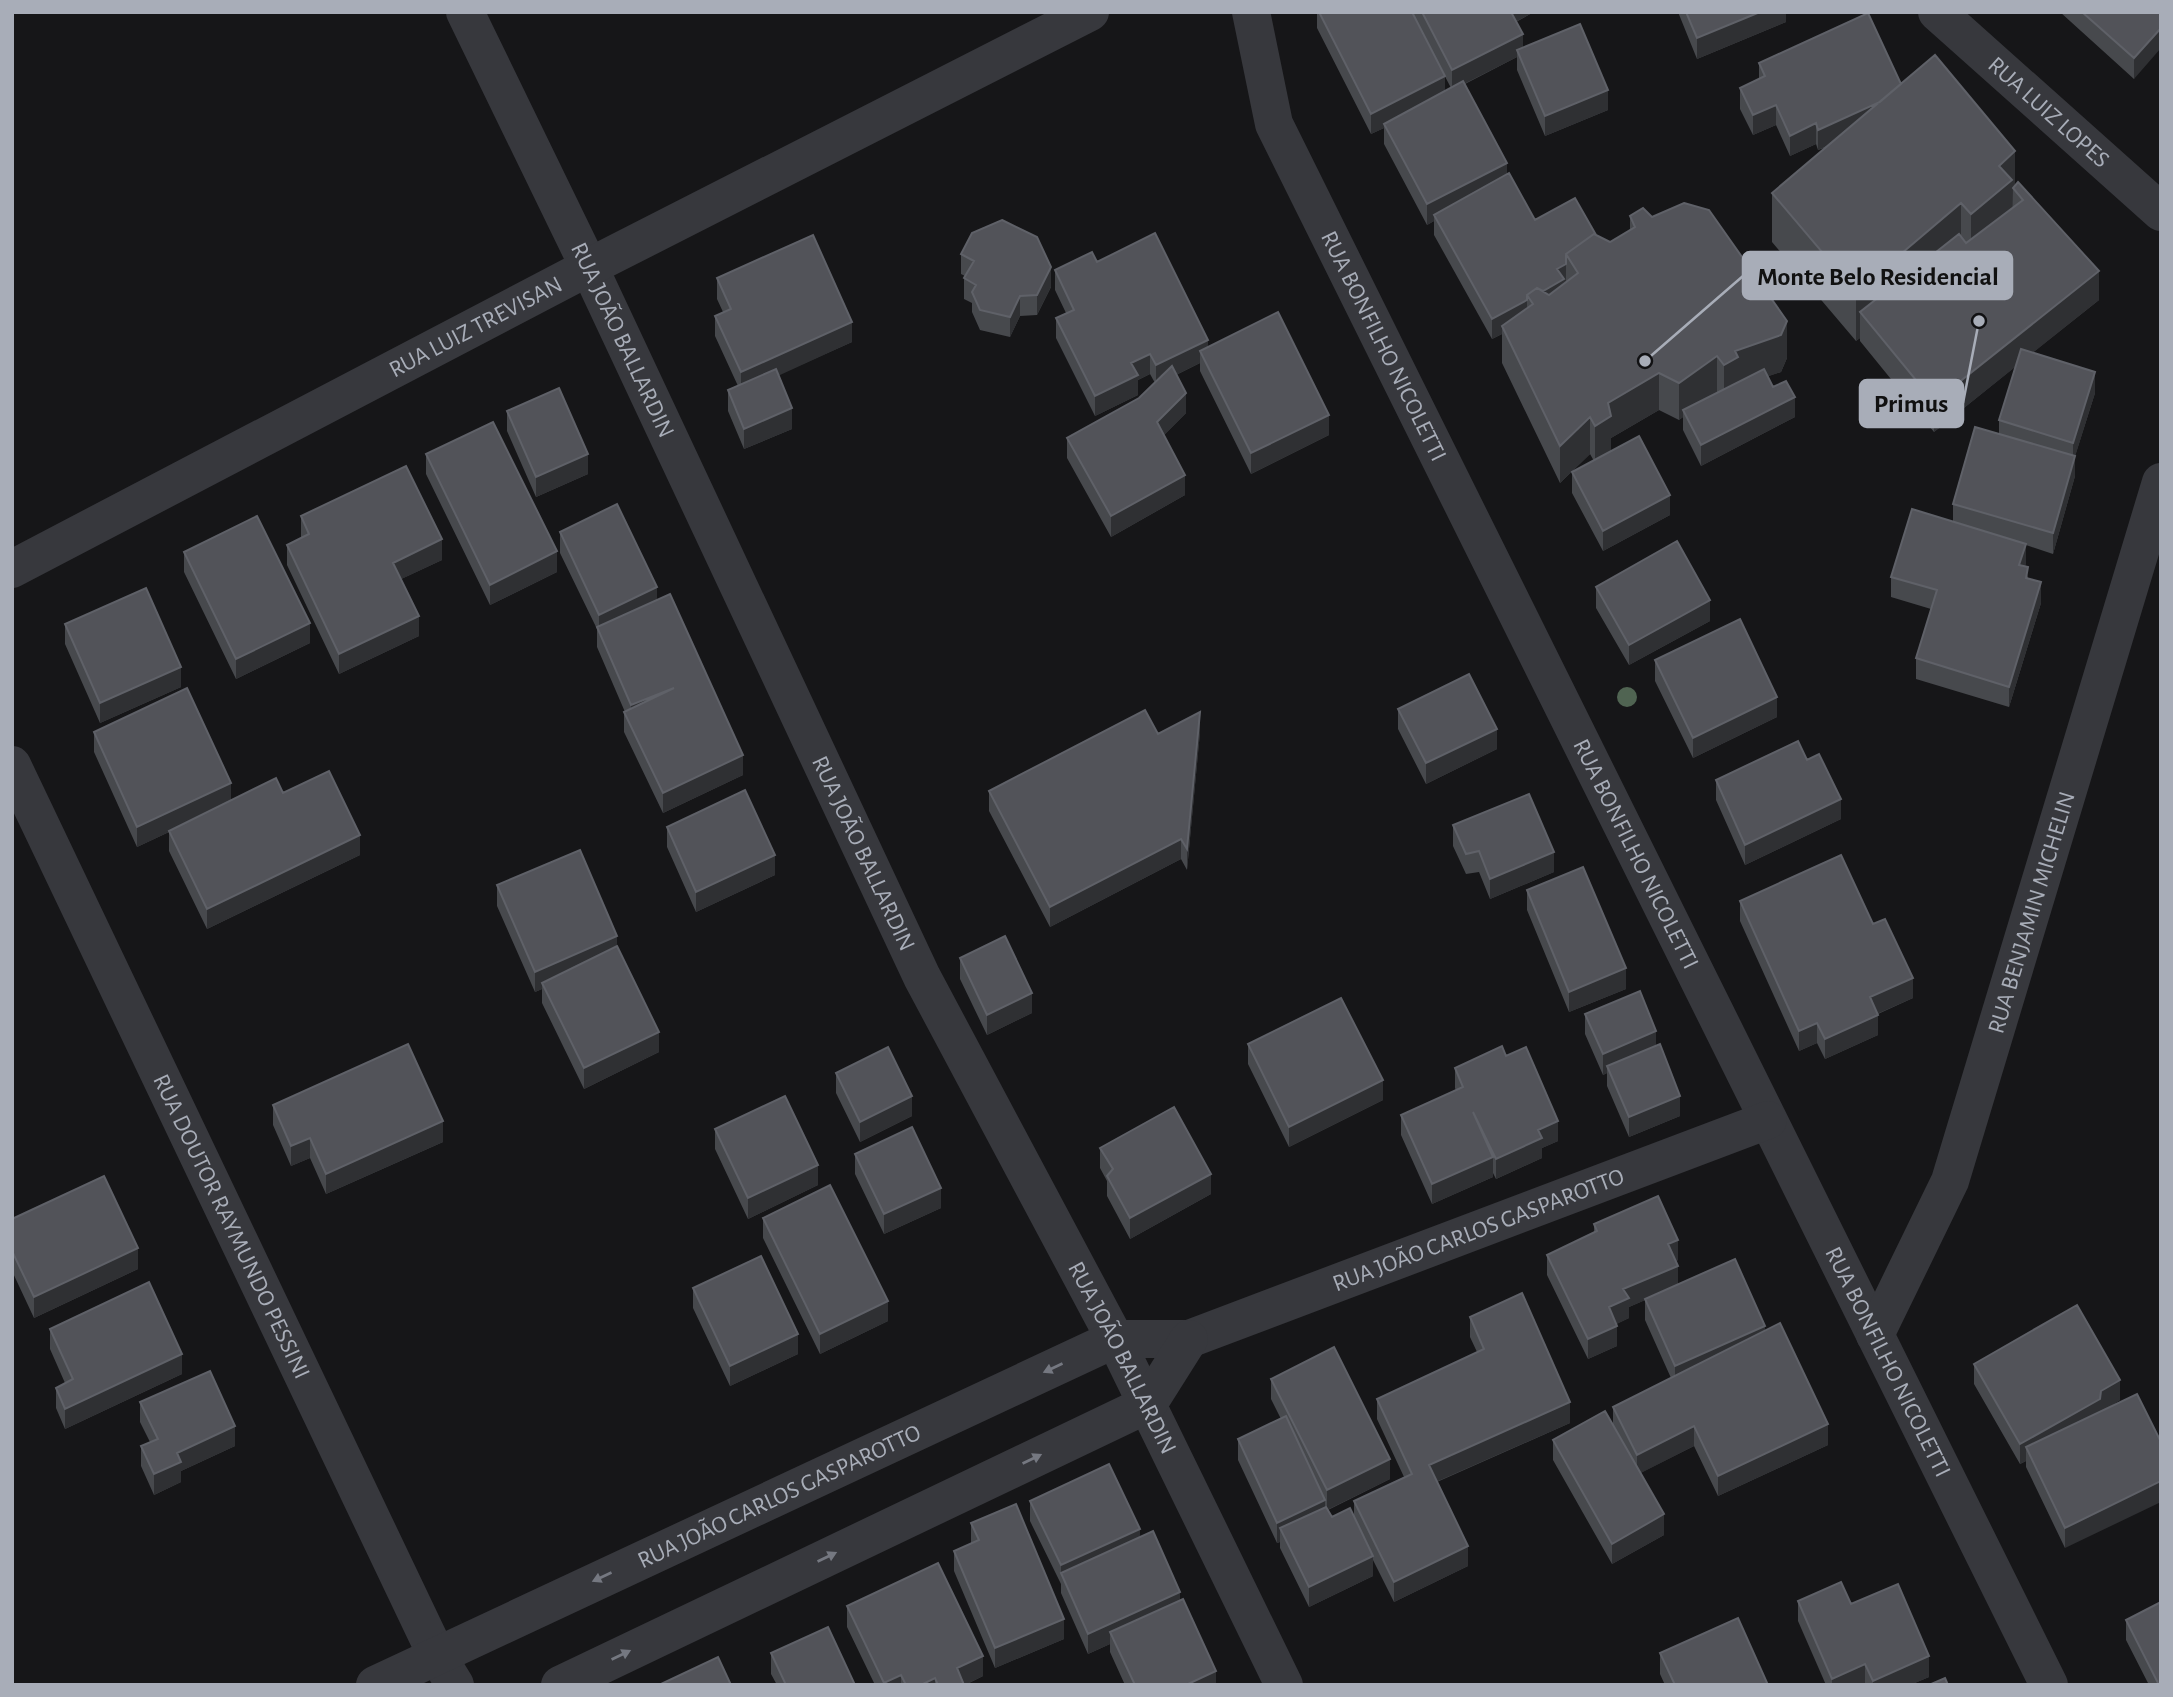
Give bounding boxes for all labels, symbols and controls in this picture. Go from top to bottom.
street label: RUA LUIZ LOPES [1983,53,2113,173]
street label: RUA BONFILHO NICOLETTI [1316,227,1450,465]
street label: RUA JOÃO BALLARDIN [566,239,678,441]
callout: Monte Belo Residencial [1743,252,2012,299]
text: Monte Belo Residencial [1757,264,1999,290]
street label: RUA LUIZ TREVISAN [385,272,566,382]
callout: Primus [1860,380,1963,427]
text: Primus [1874,391,1948,417]
street label: RUA BONFILHO NICOLETTI [1568,735,1703,973]
street label: RUA JOÃO BALLARDIN [807,752,919,955]
street label: RUA BENJAMIN MICHELIN [1984,789,2080,1036]
street label: RUA DOUTOR RAYMUNDO PESSINI [148,1071,314,1383]
street label: RUA JOÃO CARLOS GASPAROTTO [1330,1165,1627,1297]
street label: RUA BONFILHO NICOLETTI [1820,1243,1955,1481]
street label: RUA JOÃO BALLARDIN [1063,1258,1180,1458]
one-way arrow [1043,1362,1063,1374]
street label: RUA JOÃO CARLOS GASPAROTTO [634,1421,925,1573]
one-way arrow [1022,1454,1042,1465]
one-way arrow [817,1552,837,1563]
one-way arrow [592,1572,613,1583]
one-way arrow [611,1650,632,1661]

